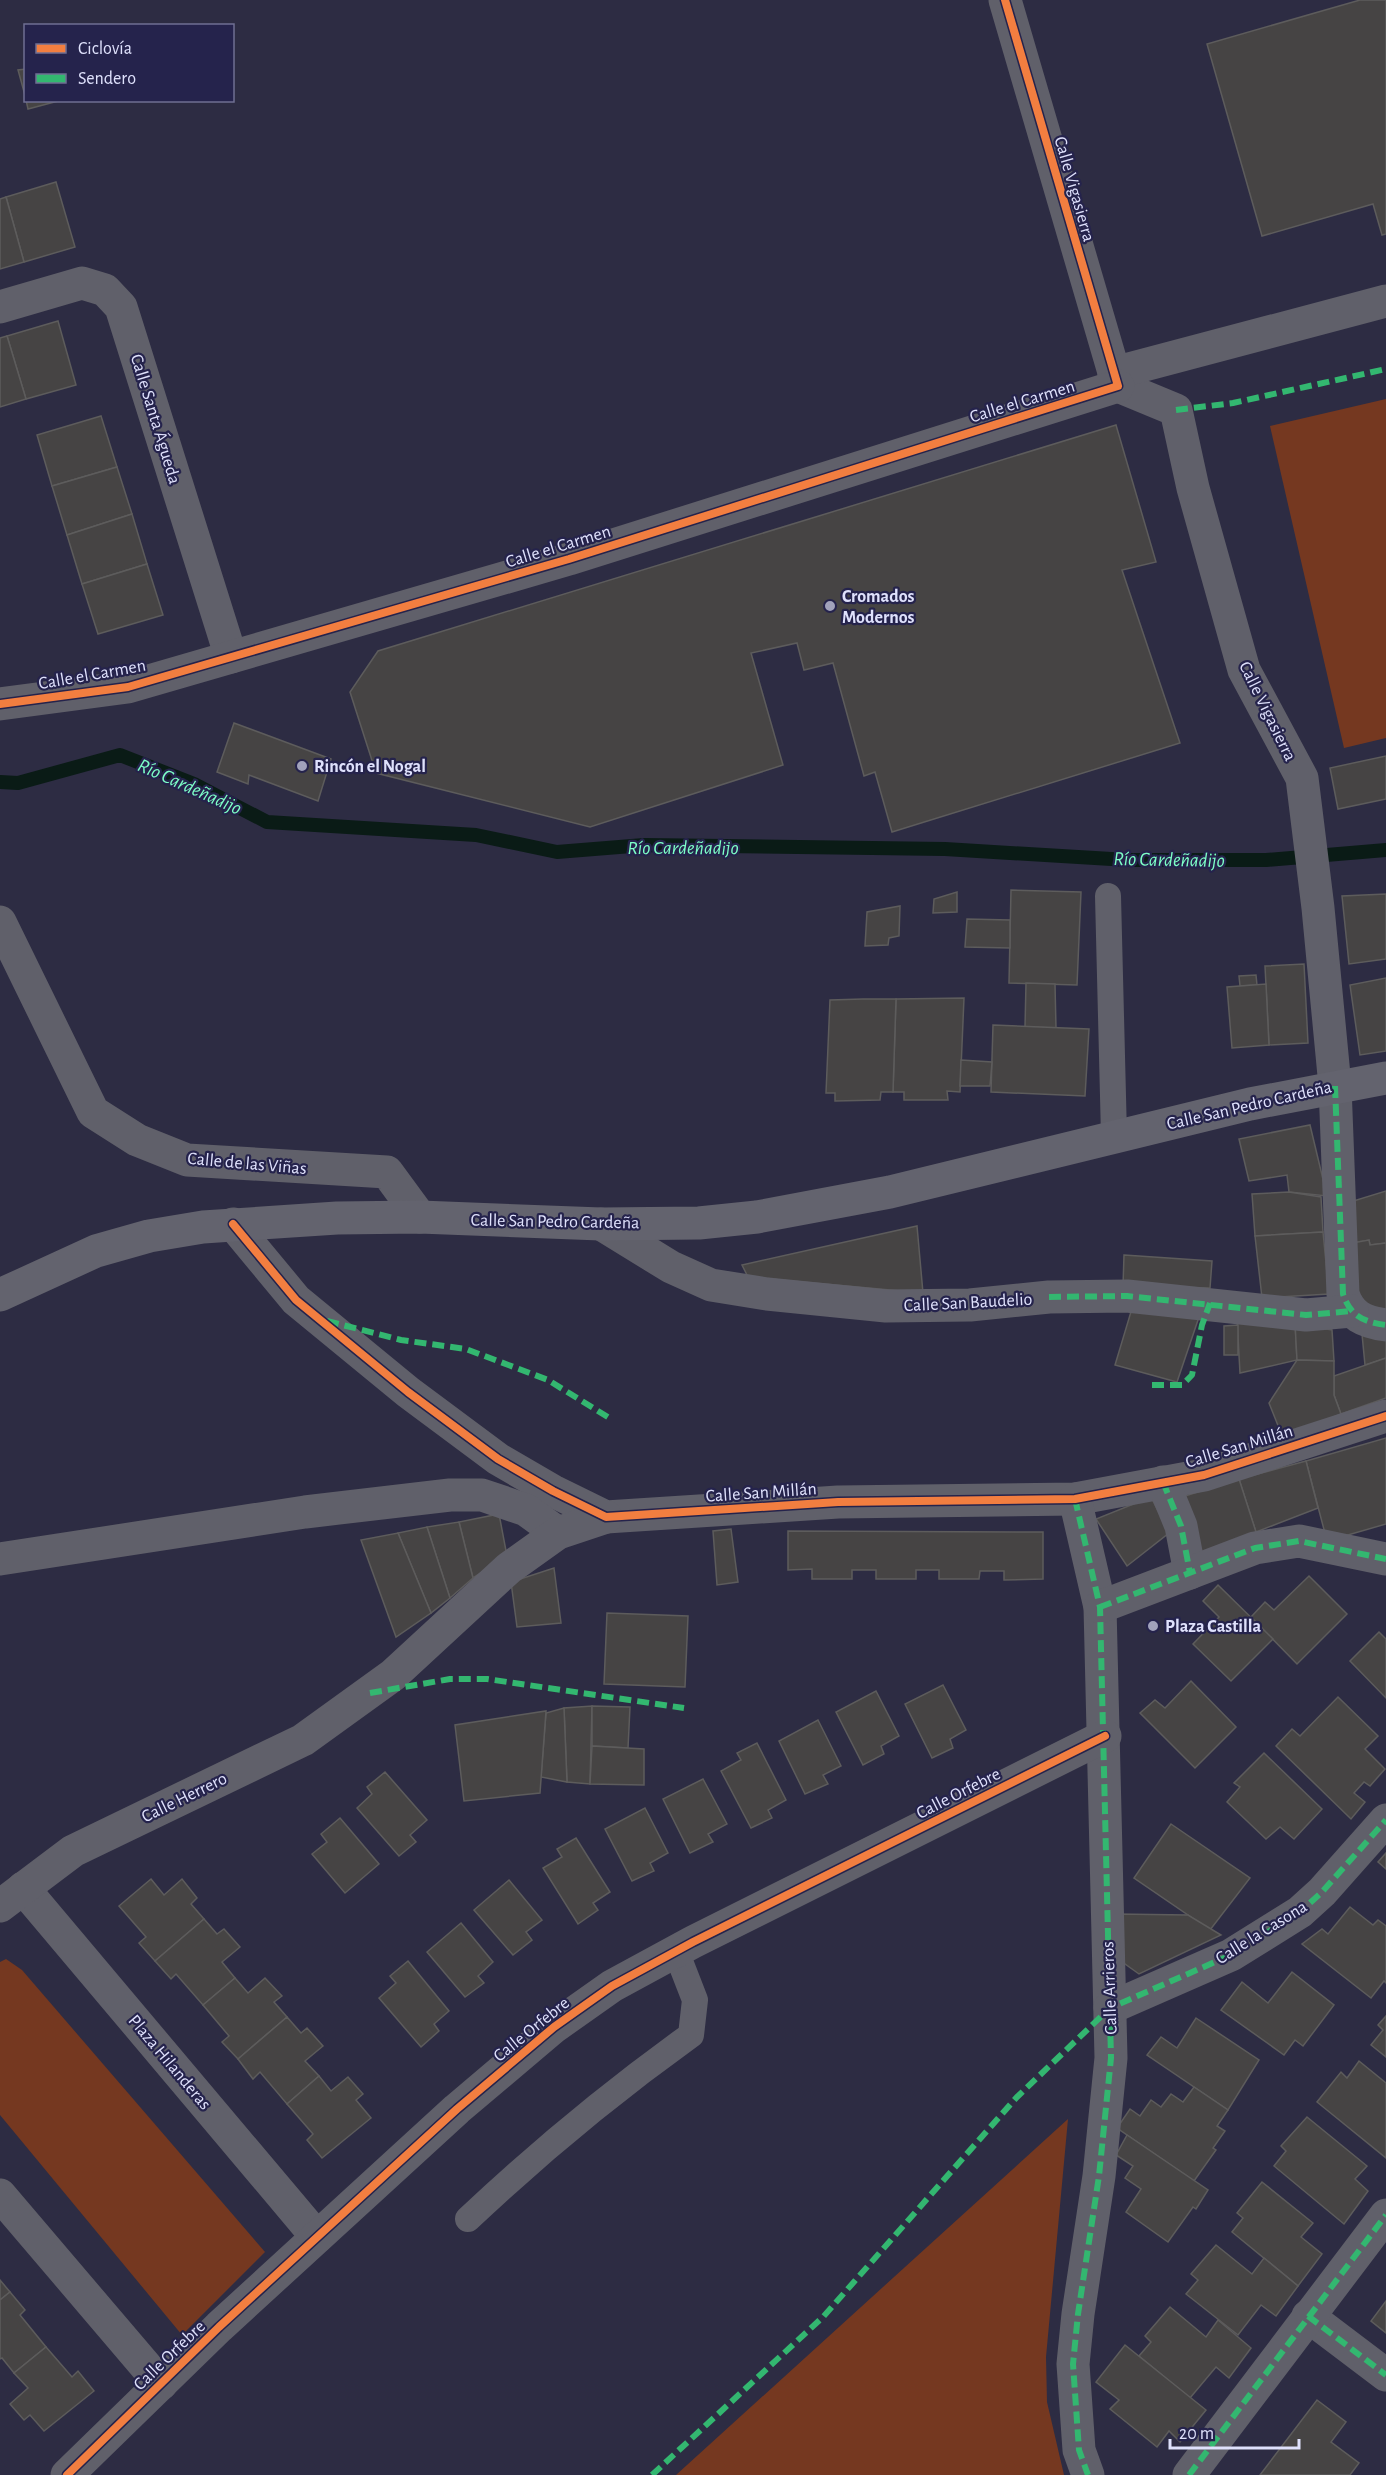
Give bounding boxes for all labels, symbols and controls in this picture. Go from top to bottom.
legend [24,24,234,102]
text: Ciclovía [78,40,132,58]
text: Sendero [78,70,136,88]
street label: Calle Vigasierra [1050,135,1098,244]
street label: Calle Santa Águeda [127,351,186,486]
street label: Calle el Carmen [968,377,1077,426]
street label: Calle el Carmen [504,522,613,571]
place label: Cromados Modernos [842,588,915,627]
marker: Cromados Modernos [823,599,837,613]
street label: Calle el Carmen [37,657,147,693]
street label: Calle Vigasierra [1235,659,1299,764]
water label: Río Cardeñadijo [135,755,245,819]
place label: Rincón el Nogal [314,758,426,776]
marker: Rincón el Nogal [295,759,309,773]
water label: Río Cardeñadijo [627,838,739,858]
water label: Río Cardeñadijo [1113,849,1225,871]
street label: Calle San Pedro Cardeña [1165,1078,1333,1134]
street label: Calle de las Viñas [187,1150,307,1178]
street label: Calle San Pedro Cardeña [470,1212,639,1232]
street label: Calle San Baudelio [903,1291,1033,1315]
street label: Calle San Millán [1183,1422,1295,1472]
street label: Calle San Millán [705,1480,817,1506]
place label: Plaza Castilla [1165,1618,1261,1636]
marker: Plaza Castilla [1146,1619,1160,1633]
street label: Calle Orfebre [914,1765,1003,1823]
street label: Calle Herrero [139,1769,230,1826]
street label: Calle la Casona [1213,1898,1310,1968]
street label: Calle Arrieros [1099,1941,1121,2035]
street label: Calle Orfebre [490,1994,573,2066]
street label: Plaza Hilanderas [125,2012,214,2113]
street label: Calle Orfebre [130,2317,209,2394]
scale bar [1170,2412,1299,2450]
text: 20 m [1179,2425,1214,2443]

